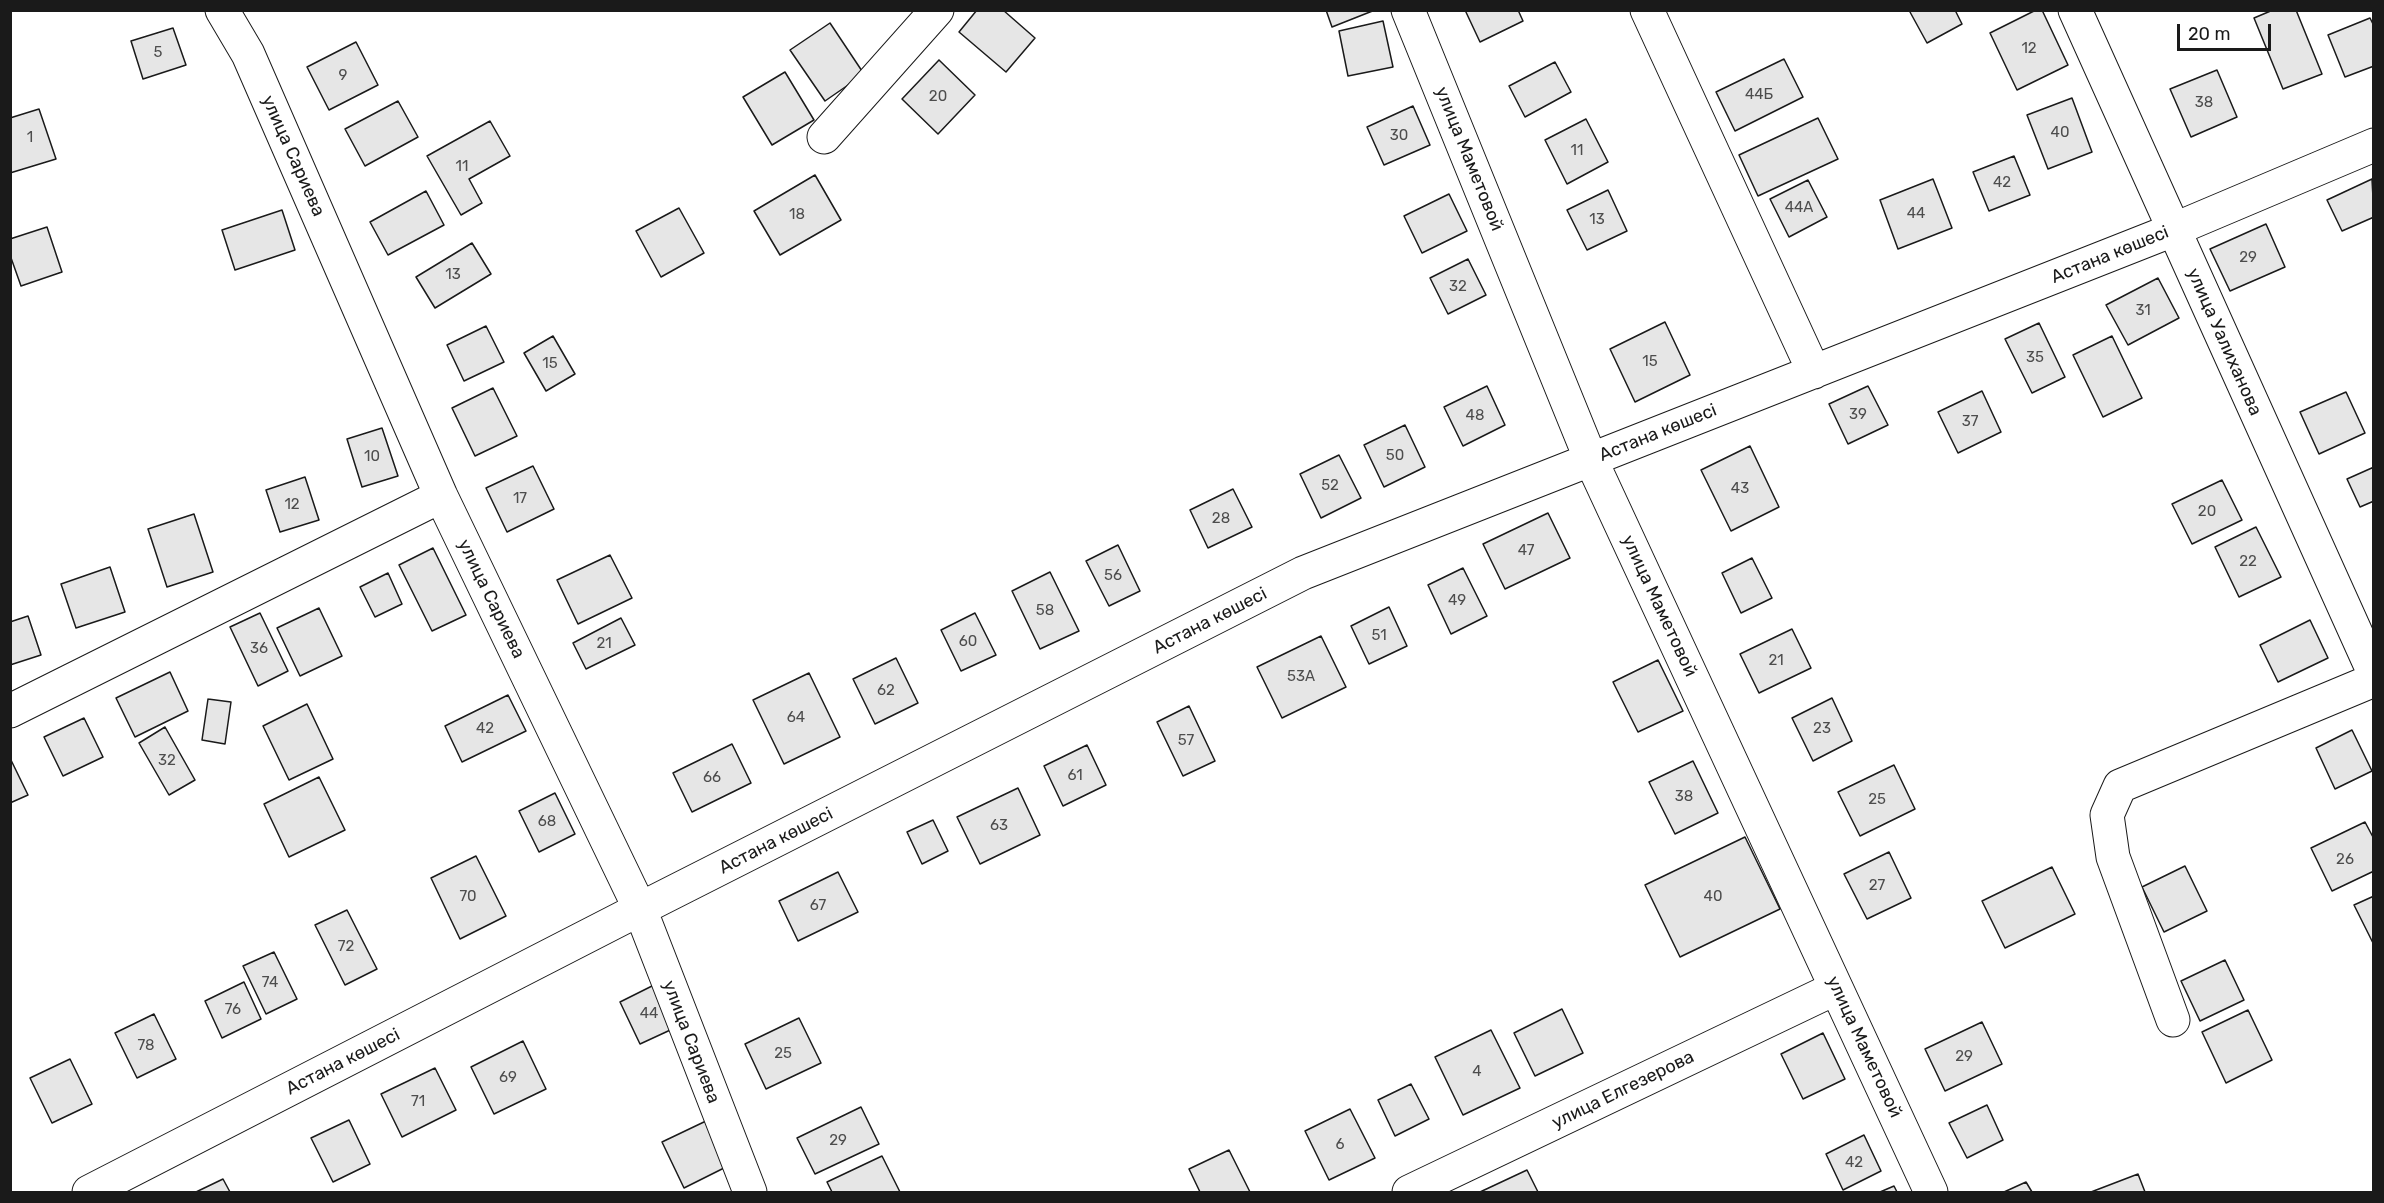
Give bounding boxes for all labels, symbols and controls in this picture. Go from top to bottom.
scale bar [2180,12,2274,50]
text: 20 m [2188,23,2230,45]
house number: 12 [2021,40,2037,58]
house number: 5 [154,44,162,62]
house number: 9 [339,67,347,85]
street label: улица Маметовой [1430,84,1508,234]
house number: 44Б [1745,86,1773,104]
house number: 20 [929,88,947,106]
street label: улица Сариева [257,92,329,220]
house number: 38 [2195,94,2213,112]
house number: 40 [2051,124,2069,142]
house number: 30 [1390,127,1408,145]
house number: 1 [27,129,33,147]
house number: 11 [1571,142,1583,160]
house number: 11 [456,158,468,176]
house number: 42 [1993,174,2011,192]
house number: 44А [1785,199,1813,217]
house number: 44 [1907,205,1925,223]
house number: 18 [789,206,805,224]
house number: 13 [1589,211,1605,229]
street label: Астана көшесі [2048,222,2172,288]
house number: 29 [2239,249,2257,267]
street label: улица Уалиханова [2182,265,2266,419]
house number: 13 [445,266,461,284]
house number: 32 [1449,278,1467,296]
house number: 31 [2135,302,2151,320]
house number: 35 [2026,349,2044,367]
house number: 15 [1642,353,1658,371]
house number: 15 [542,355,558,373]
street label: Астана көшесі [1596,400,1720,466]
house number: 39 [1849,406,1867,424]
house number: 48 [1466,407,1484,425]
house number: 37 [1962,413,1978,431]
house number: 50 [1386,447,1404,465]
house number: 10 [364,448,380,466]
house number: 52 [1321,477,1339,495]
house number: 43 [1731,480,1749,498]
house number: 17 [513,490,527,508]
house number: 12 [284,496,300,514]
house number: 20 [2198,503,2216,521]
house number: 28 [1212,510,1230,528]
street label: улица Маметовой [1617,532,1701,680]
street label: улица Сариева [453,536,529,662]
house number: 47 [1518,542,1534,560]
house number: 22 [2239,553,2257,571]
house number: 56 [1104,567,1122,585]
street label: Астана көшесі [1149,583,1271,659]
house number: 49 [1448,592,1466,610]
house number: 58 [1036,602,1054,620]
house number: 51 [1371,627,1387,645]
house number: 60 [959,633,977,651]
house number: 21 [596,635,612,653]
house number: 36 [250,640,268,658]
house number: 21 [1768,652,1784,670]
house number: 53А [1287,668,1315,686]
house number: 62 [877,682,895,700]
house number: 64 [787,709,805,727]
house number: 42 [476,720,494,738]
house number: 23 [1813,720,1831,738]
house number: 57 [1178,732,1194,750]
house number: 32 [158,752,176,770]
house number: 61 [1067,767,1083,785]
house number: 66 [703,769,721,787]
house number: 38 [1675,788,1693,806]
house number: 25 [1868,791,1886,809]
street label: Астана көшесі [715,803,837,879]
house number: 68 [538,813,556,831]
house number: 63 [990,817,1008,835]
house number: 26 [2336,851,2354,869]
house number: 27 [1869,877,1885,895]
house number: 70 [459,888,477,906]
house number: 40 [1704,888,1722,906]
house number: 67 [810,897,826,915]
house number: 72 [338,938,354,956]
street label: улица Маметовой [1822,973,1906,1121]
house number: 74 [262,974,278,992]
street label: улица Сариева [658,977,724,1107]
house number: 76 [225,1001,241,1019]
house number: 44 [640,1005,658,1023]
street label: Астана көшесі [282,1024,404,1100]
house number: 78 [137,1037,155,1055]
house number: 25 [774,1045,792,1063]
street label: улица Елгезерова [1548,1046,1698,1134]
house number: 29 [1955,1048,1973,1066]
house number: 4 [1472,1063,1482,1081]
house number: 69 [499,1069,517,1087]
house number: 71 [411,1093,425,1111]
house number: 29 [829,1132,847,1150]
house number: 6 [1335,1136,1345,1154]
house number: 42 [1845,1154,1863,1172]

